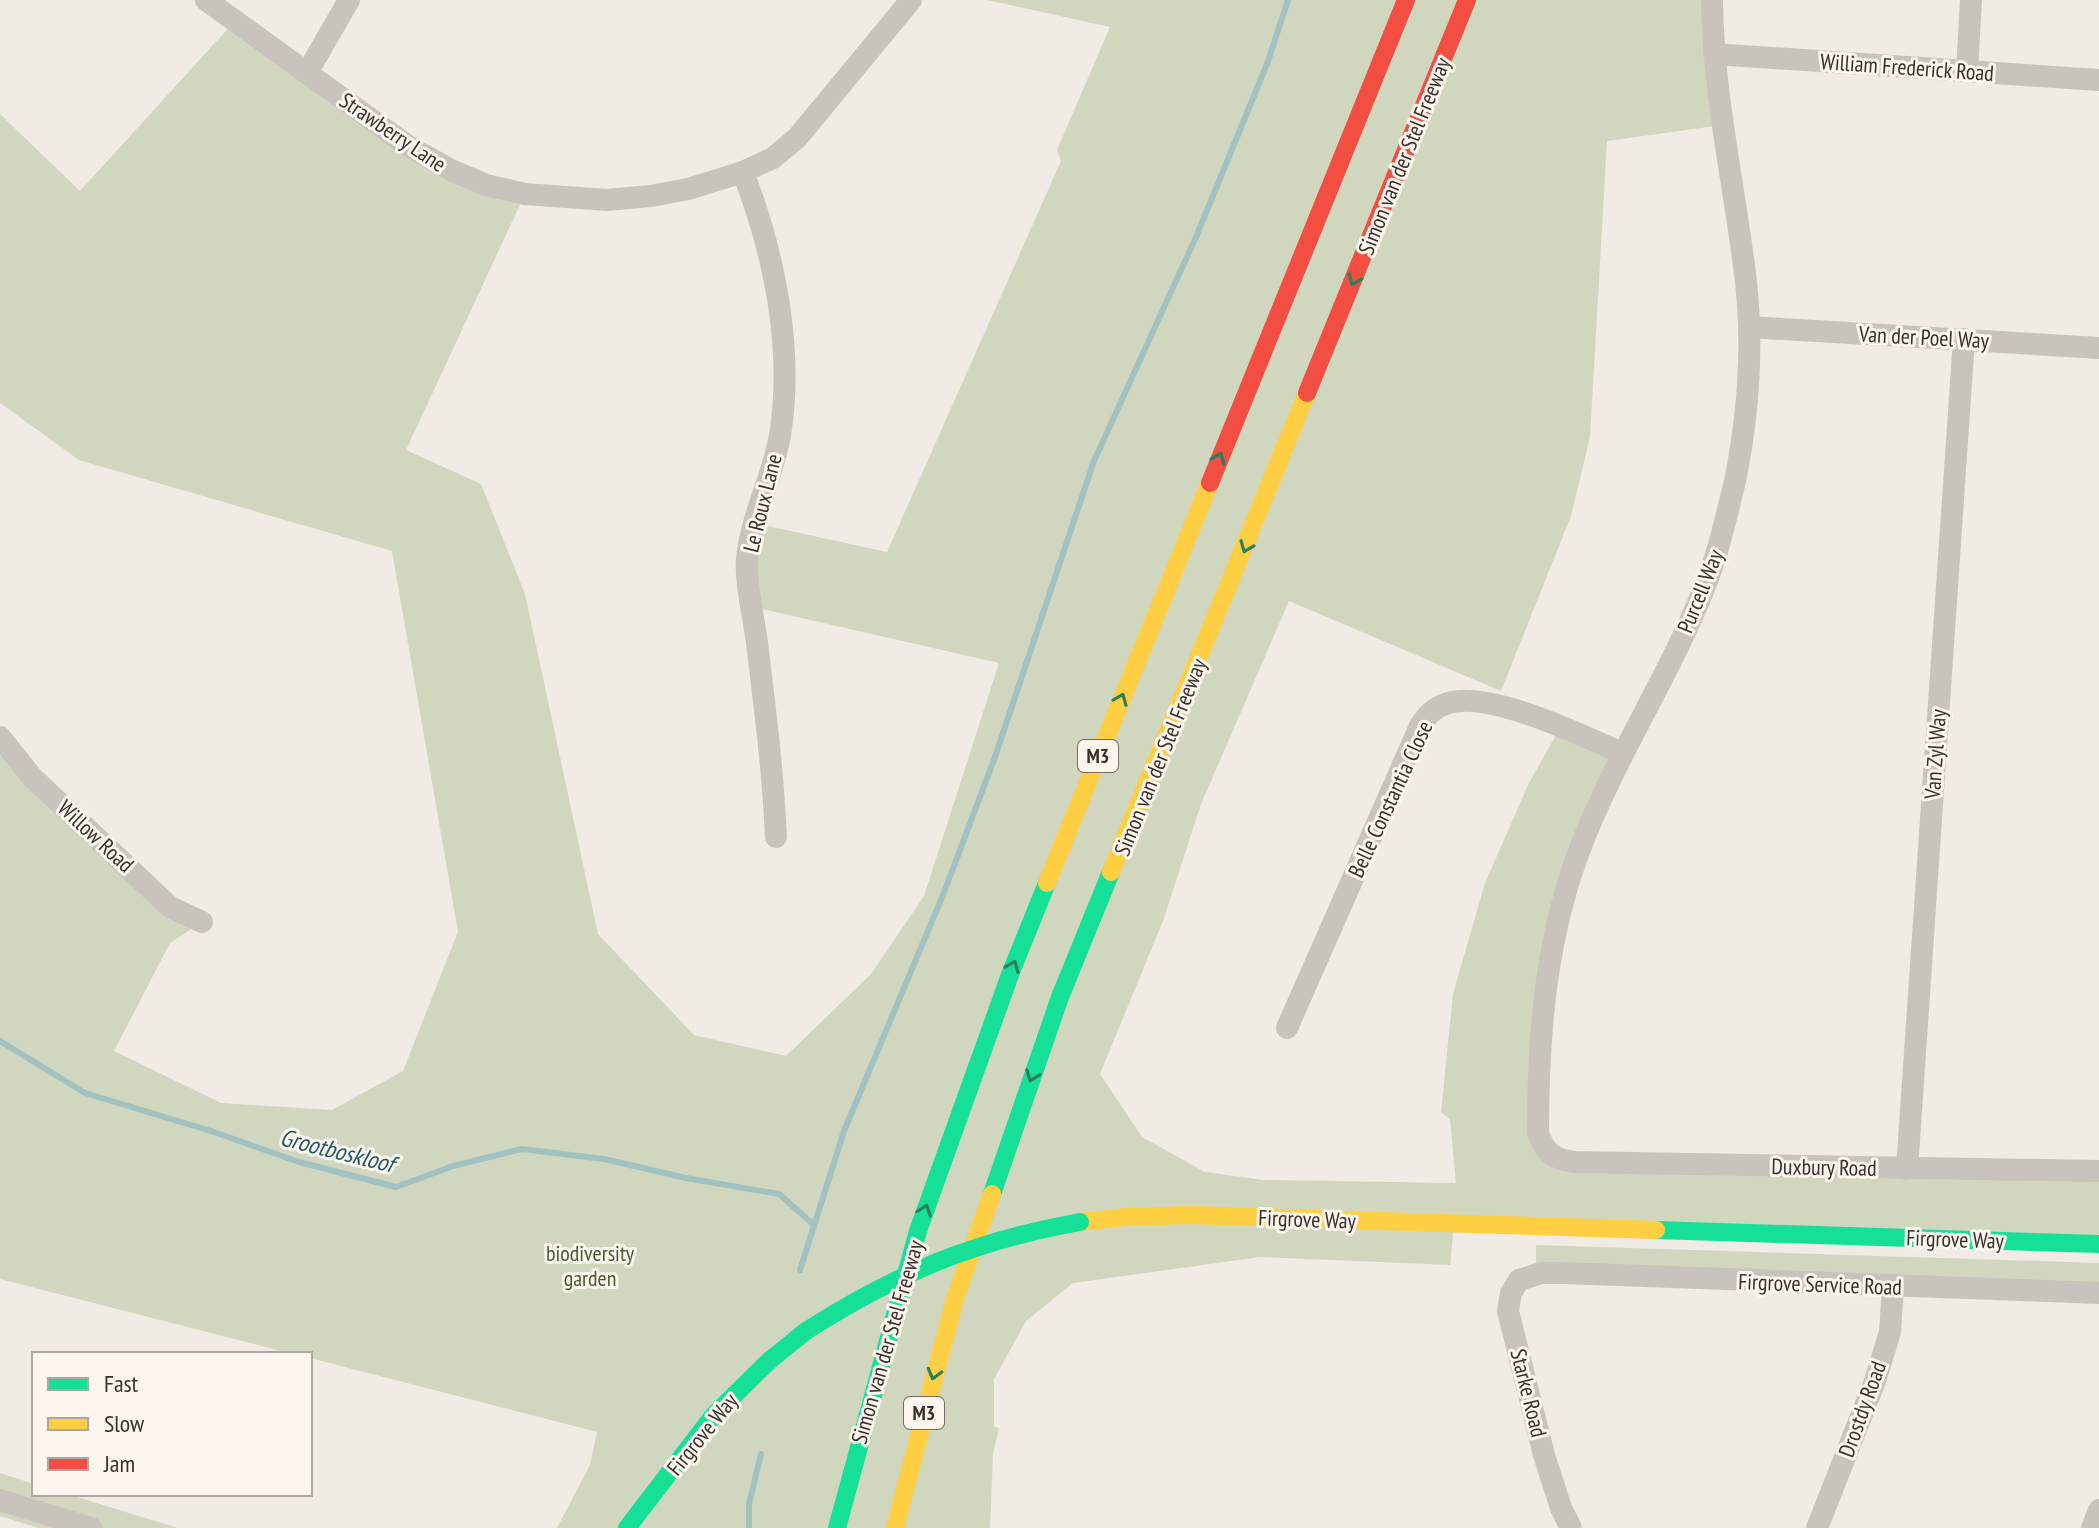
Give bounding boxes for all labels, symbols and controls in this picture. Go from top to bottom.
street label: William Frederick Road [1819,47,1995,87]
street label: Simon van der Stel Freeway [1352,53,1457,259]
street label: Strawberry Lane [334,86,452,178]
one-way arrow [1347,272,1364,286]
street label: Van der Poel Way [1857,320,1990,354]
street label: Le Roux Lane [736,451,788,555]
one-way arrow [1209,452,1225,466]
one-way arrow [1239,539,1256,553]
street label: Purcell Way [1671,545,1730,637]
street label: Simon van der Stel Freeway [1108,654,1213,860]
one-way arrow [1111,693,1128,707]
street label: Van Zyl Way [1918,707,1952,801]
street label: Belle Constantia Close [1341,716,1439,882]
road number: M3 [1078,740,1118,772]
street label: Willow Road [52,794,140,878]
one-way arrow [1004,960,1020,974]
one-way arrow [1025,1068,1042,1082]
water label: Grootboskloof [277,1121,402,1181]
street label: Duxbury Road [1771,1152,1877,1182]
street label: Firgrove Way [1258,1203,1357,1235]
one-way arrow [915,1204,931,1218]
street label: Firgrove Way [1906,1223,2005,1255]
street label: Simon van der Stel Freeway [845,1236,930,1447]
park label: biodiversity garden [546,1239,635,1292]
street label: Firgrove Service Road [1738,1267,1902,1301]
street label: Starke Road [1505,1346,1553,1440]
legend [32,1352,312,1496]
street label: Drostdy Road [1832,1357,1892,1461]
one-way arrow [927,1366,944,1380]
text: Fast [104,1368,139,1399]
street label: Firgrove Way [660,1387,744,1481]
road number: M3 [904,1397,944,1429]
text: Slow [104,1408,145,1439]
text: Jam [103,1448,135,1479]

